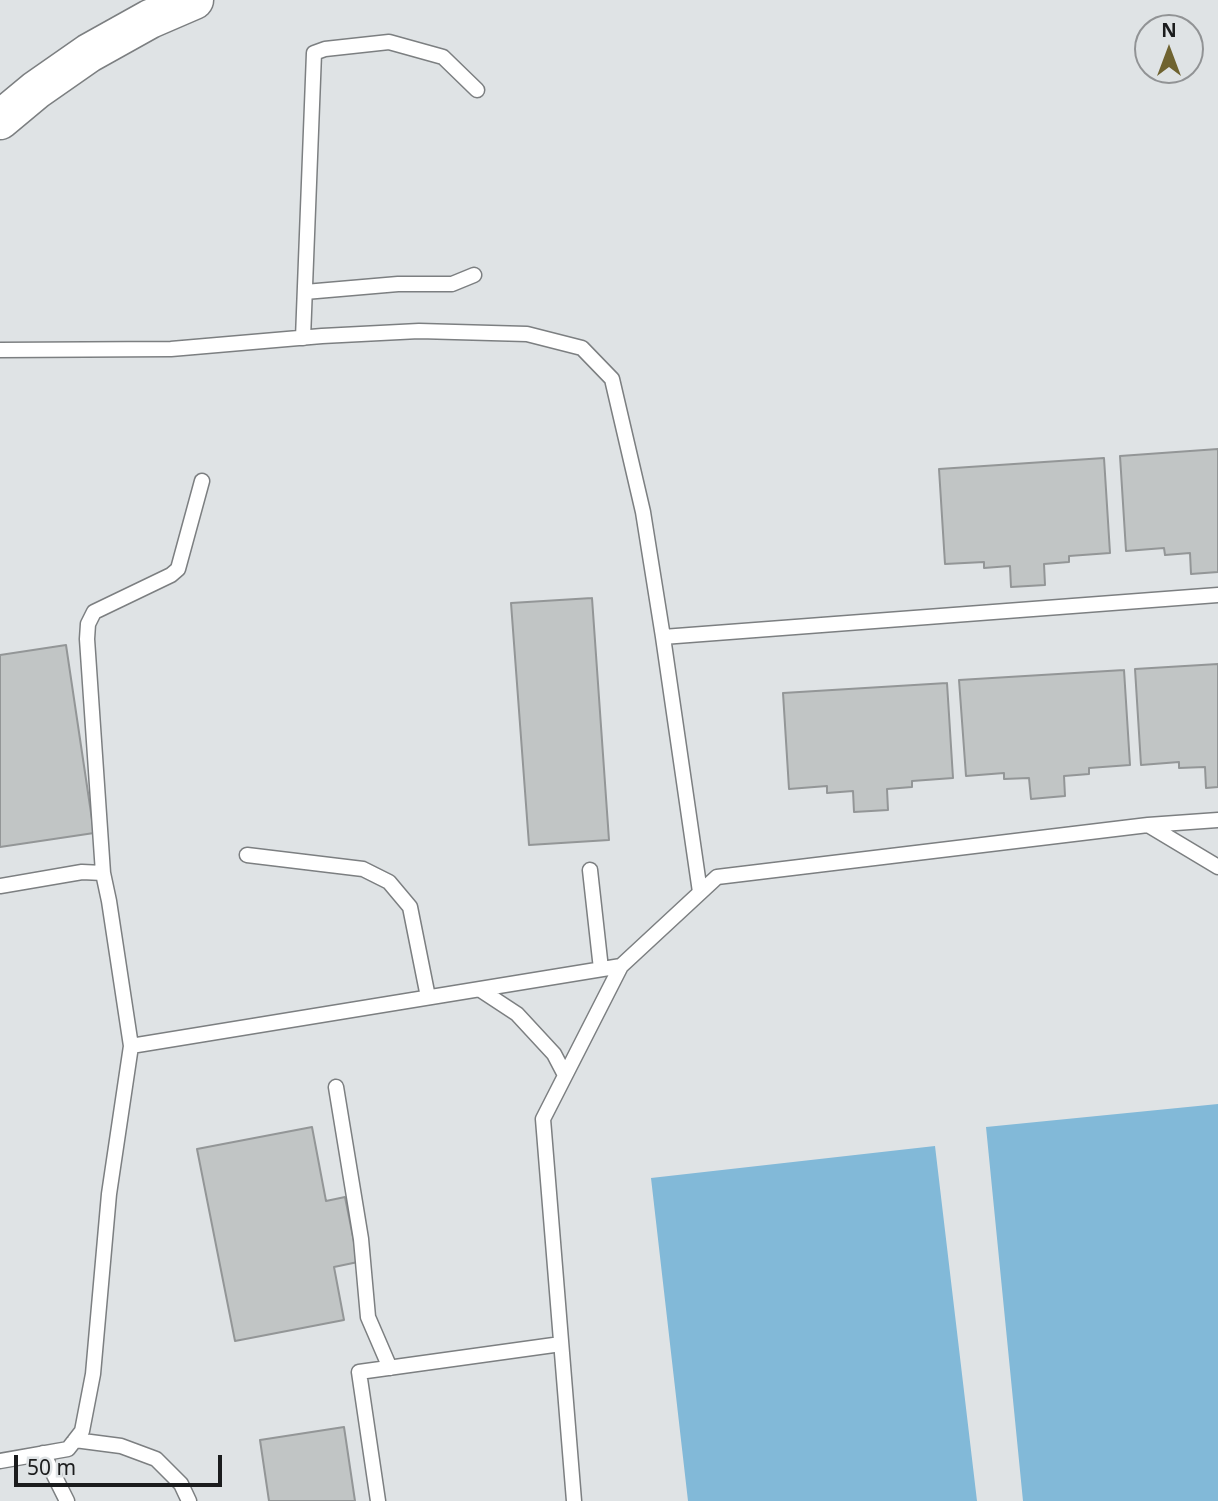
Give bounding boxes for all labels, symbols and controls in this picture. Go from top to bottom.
north arrow [1134,14,1204,84]
text: N [1161,17,1177,43]
scale bar [18,1442,226,1486]
text: 50 m [27,1453,76,1481]

